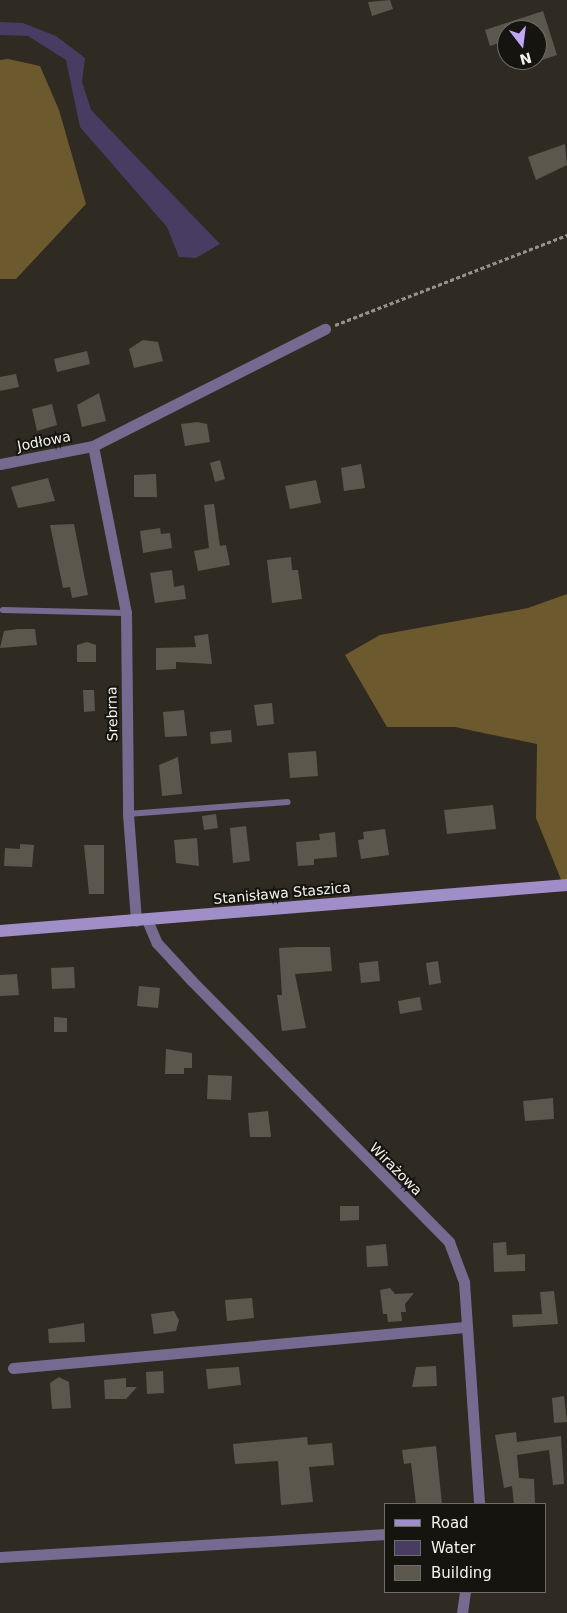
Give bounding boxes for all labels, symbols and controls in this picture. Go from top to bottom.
north arrow [497,20,547,70]
text: N [518,49,533,68]
street label: Jodłowa [16,428,72,454]
street label: Srebrna [103,686,121,742]
street label: Stanisława Staszica [213,879,351,907]
street label: Wirażowa [366,1139,426,1199]
legend [384,1503,547,1593]
text: Road [431,1514,469,1532]
text: Water [431,1539,475,1557]
text: Building [431,1564,492,1582]

